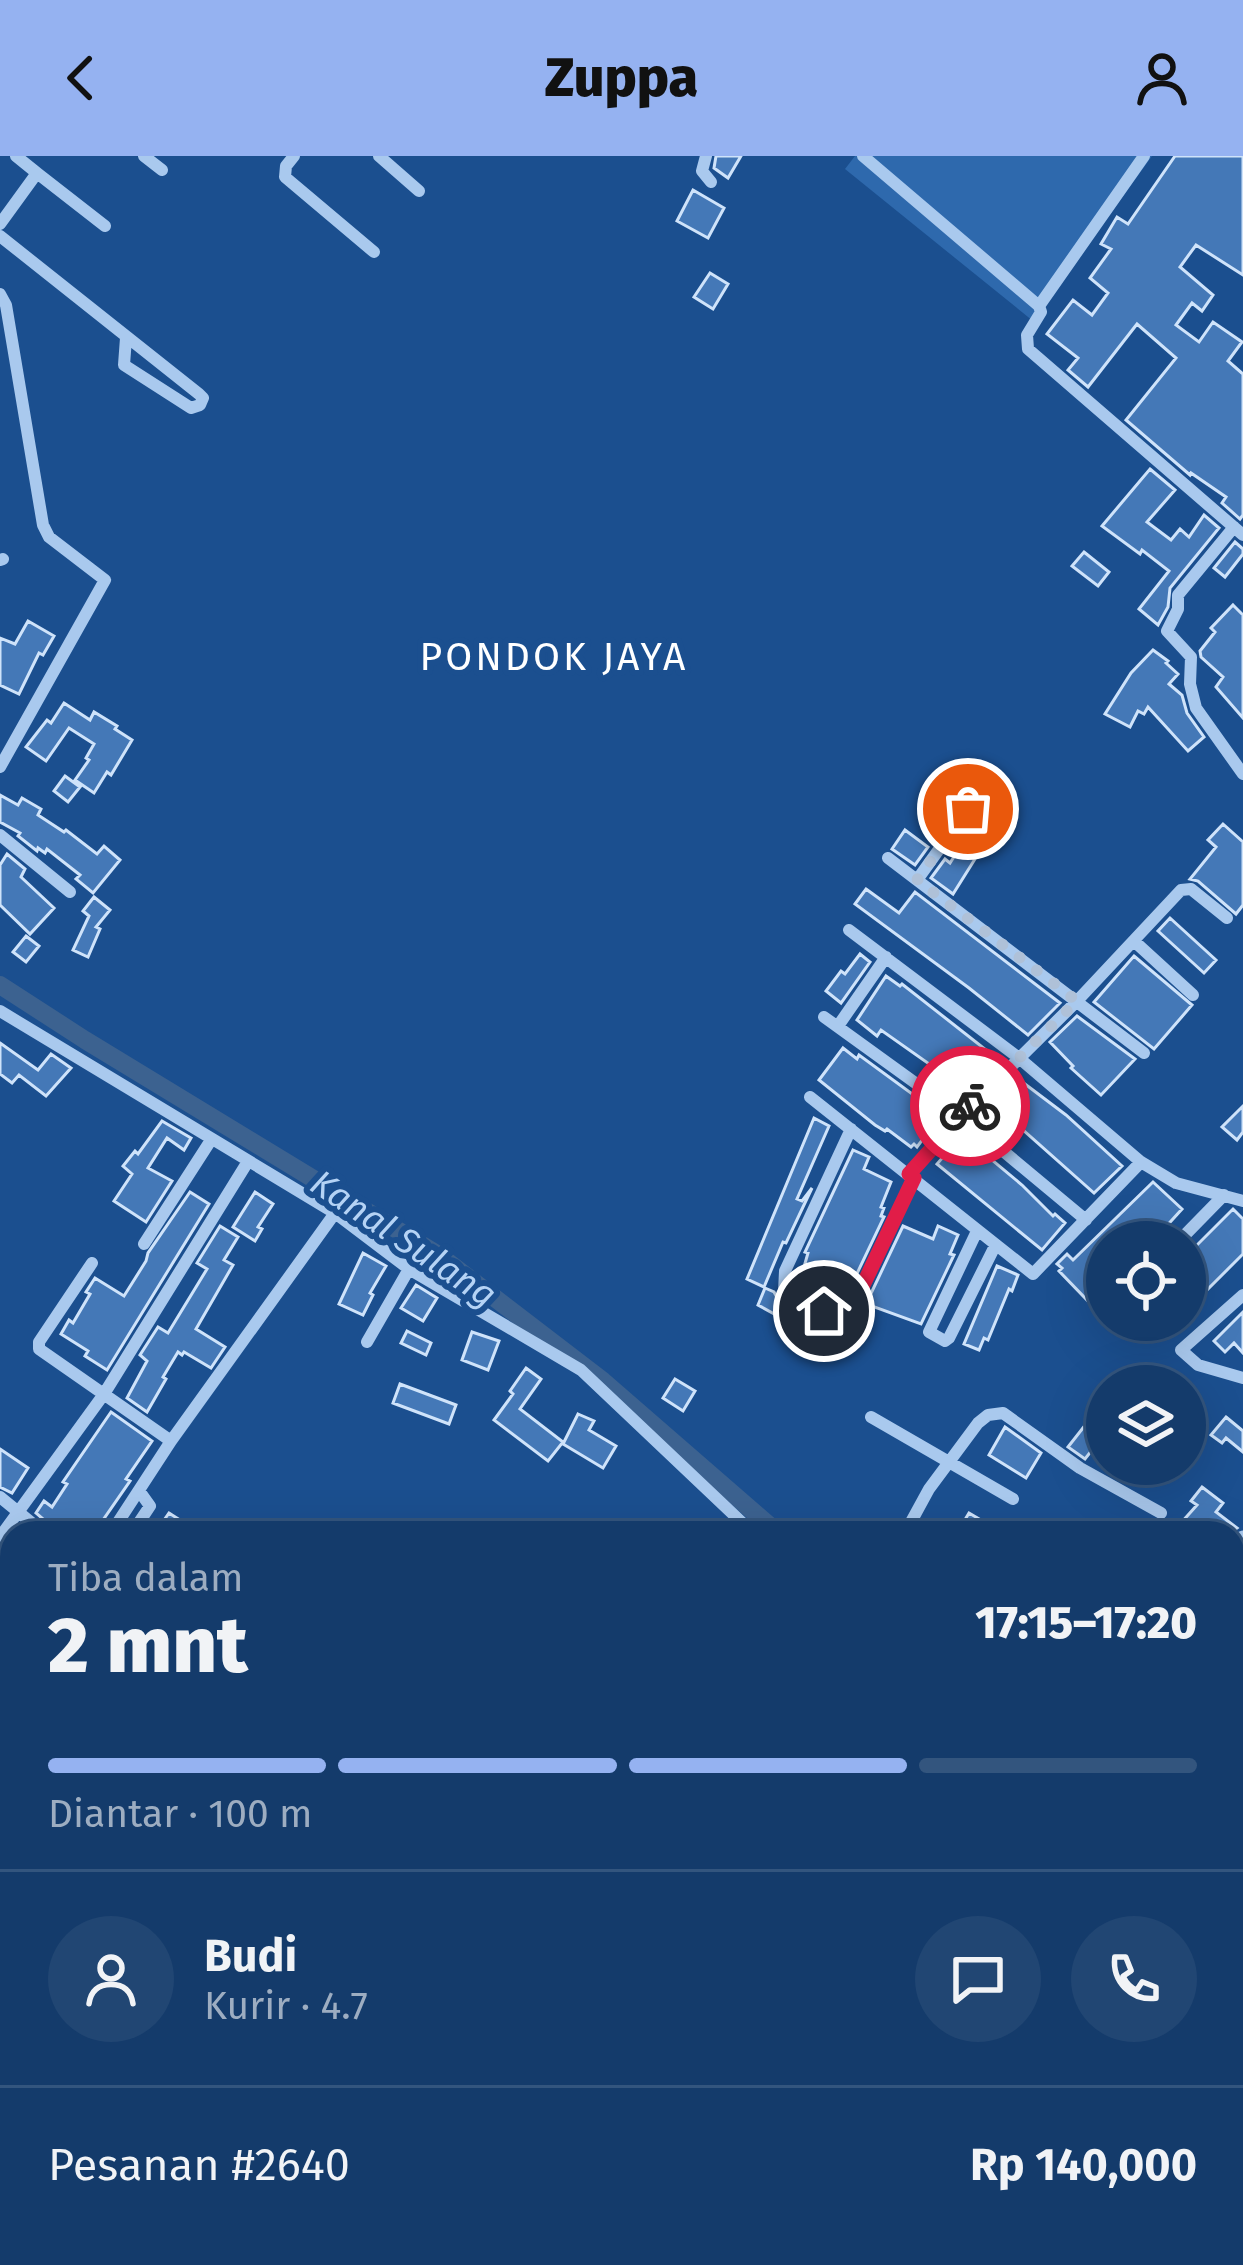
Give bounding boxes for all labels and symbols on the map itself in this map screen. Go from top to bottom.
district label: PONDOK JAYA [420,634,688,680]
pin [917,758,1019,860]
courier [910,1046,1030,1166]
water label: Kanal Sulang [302,1161,505,1317]
pin [773,1260,875,1362]

